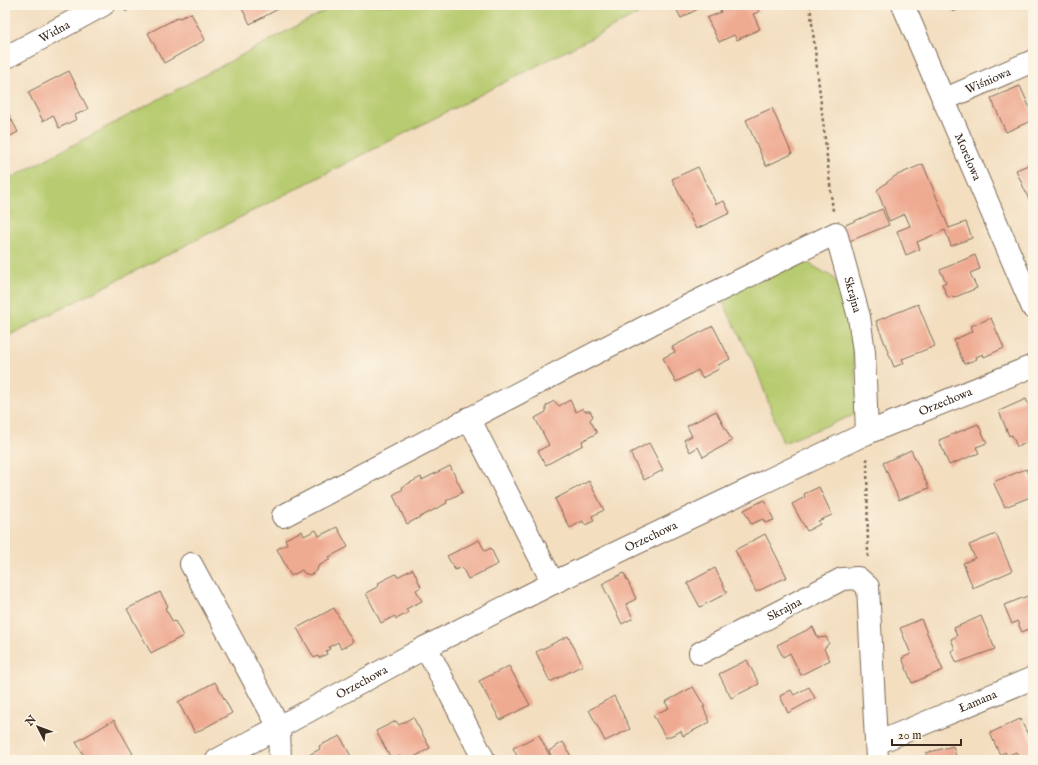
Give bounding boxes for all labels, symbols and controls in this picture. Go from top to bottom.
street label: Widna [37,17,73,46]
street label: Wiśniowa [963,64,1014,97]
street label: Morelowa [951,131,985,184]
street label: Skrajna [840,275,865,315]
street label: Orzechowa [917,384,975,419]
street label: Orzechowa [622,517,680,556]
street label: Skrajna [765,594,805,625]
street label: Orzechowa [333,662,391,703]
street label: Łamana [957,687,1000,716]
north arrow [18,707,58,747]
text: N [22,712,40,730]
scale bar [892,721,961,747]
text: 20 m [898,728,921,743]

